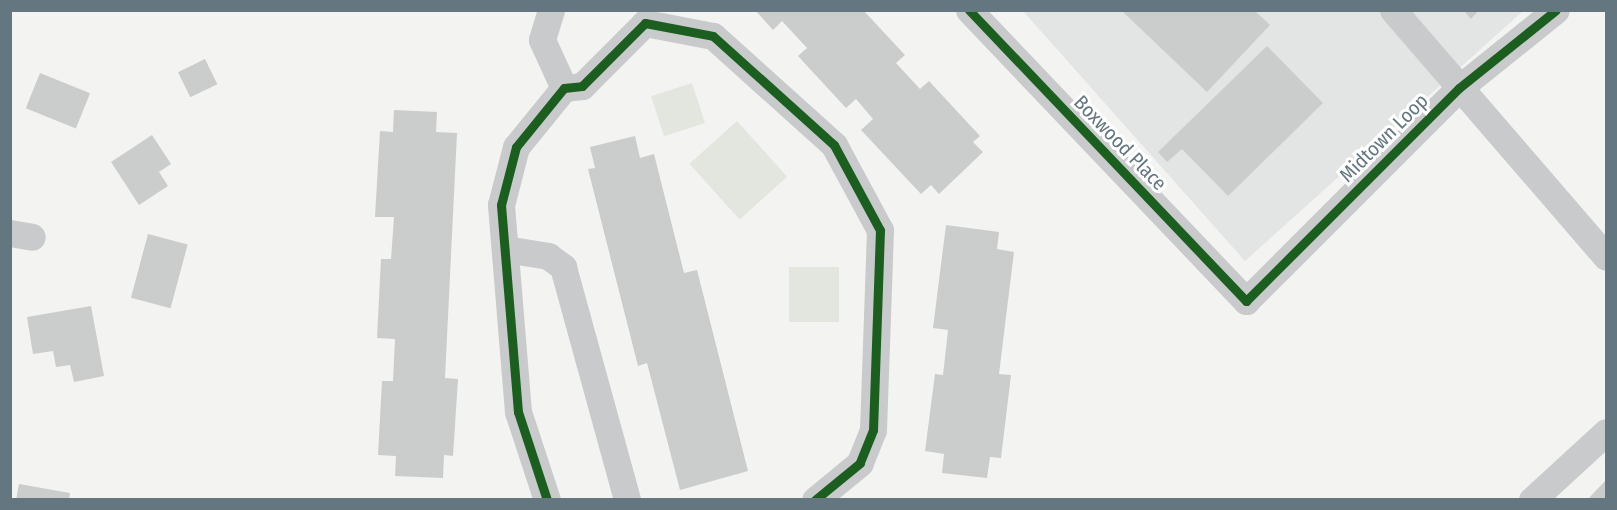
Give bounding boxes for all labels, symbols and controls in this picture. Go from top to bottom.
street label: Midtown Loop [1335,89,1433,187]
street label: Boxwood Place [1069,90,1171,196]

